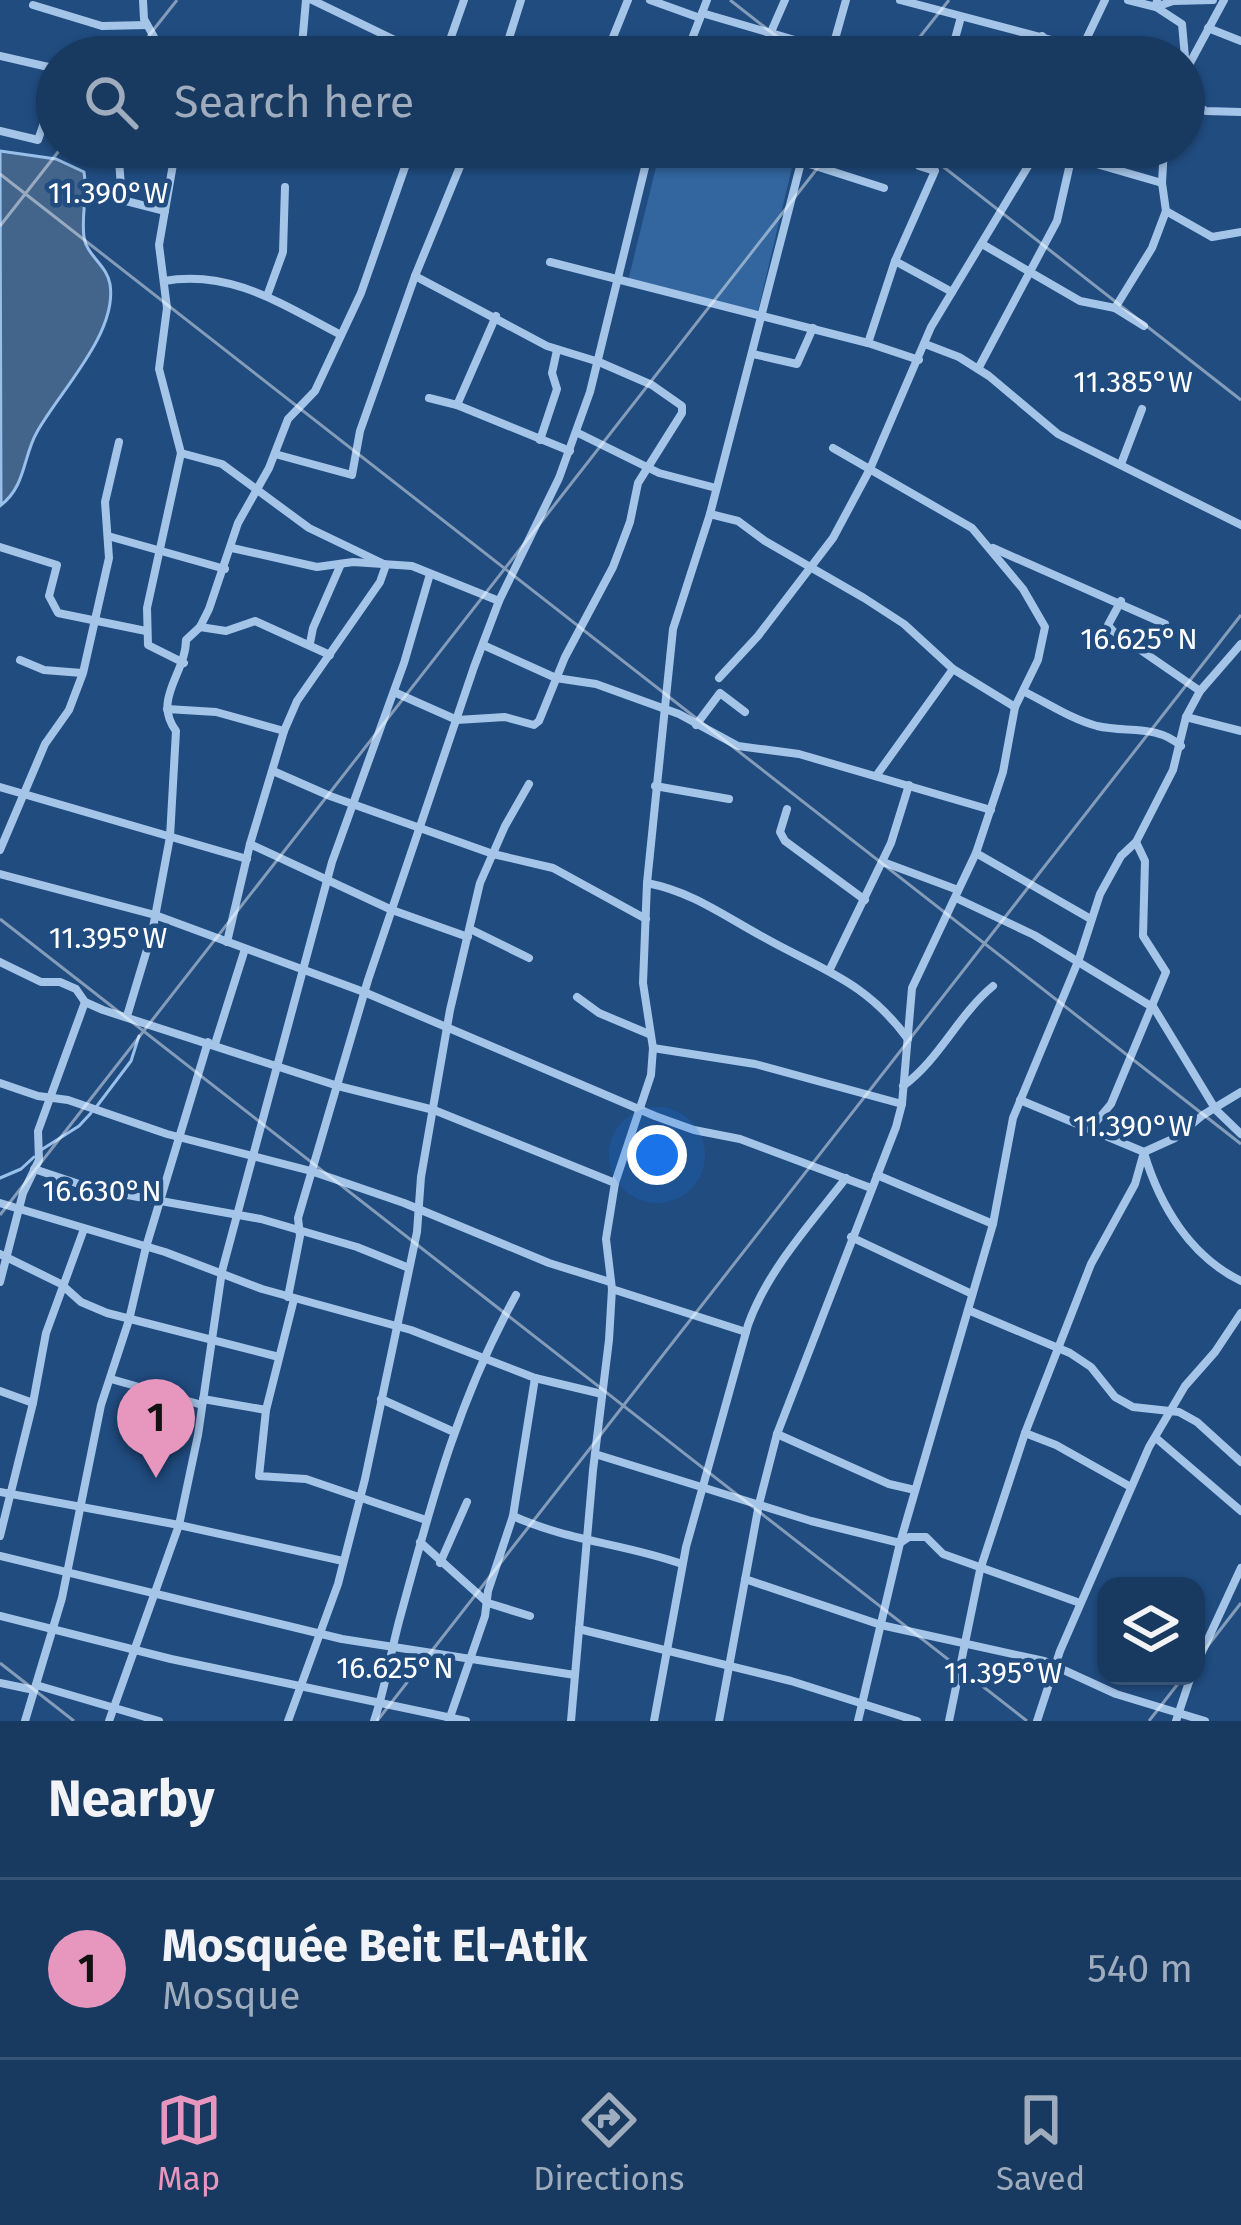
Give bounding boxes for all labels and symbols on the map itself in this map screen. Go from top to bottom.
text: 11.390°W [48,175,169,211]
text: 11.385°W [1073,364,1193,400]
text: 16.625°N [1080,621,1198,657]
text: 11.395°W [49,920,168,956]
text: 11.390°W [1073,1108,1194,1144]
your location [627,1125,687,1185]
text: 16.630°N [42,1173,162,1209]
pin: 1 [117,1379,195,1478]
text: 16.625°N [336,1650,454,1686]
text: 11.395°W [944,1655,1063,1691]

